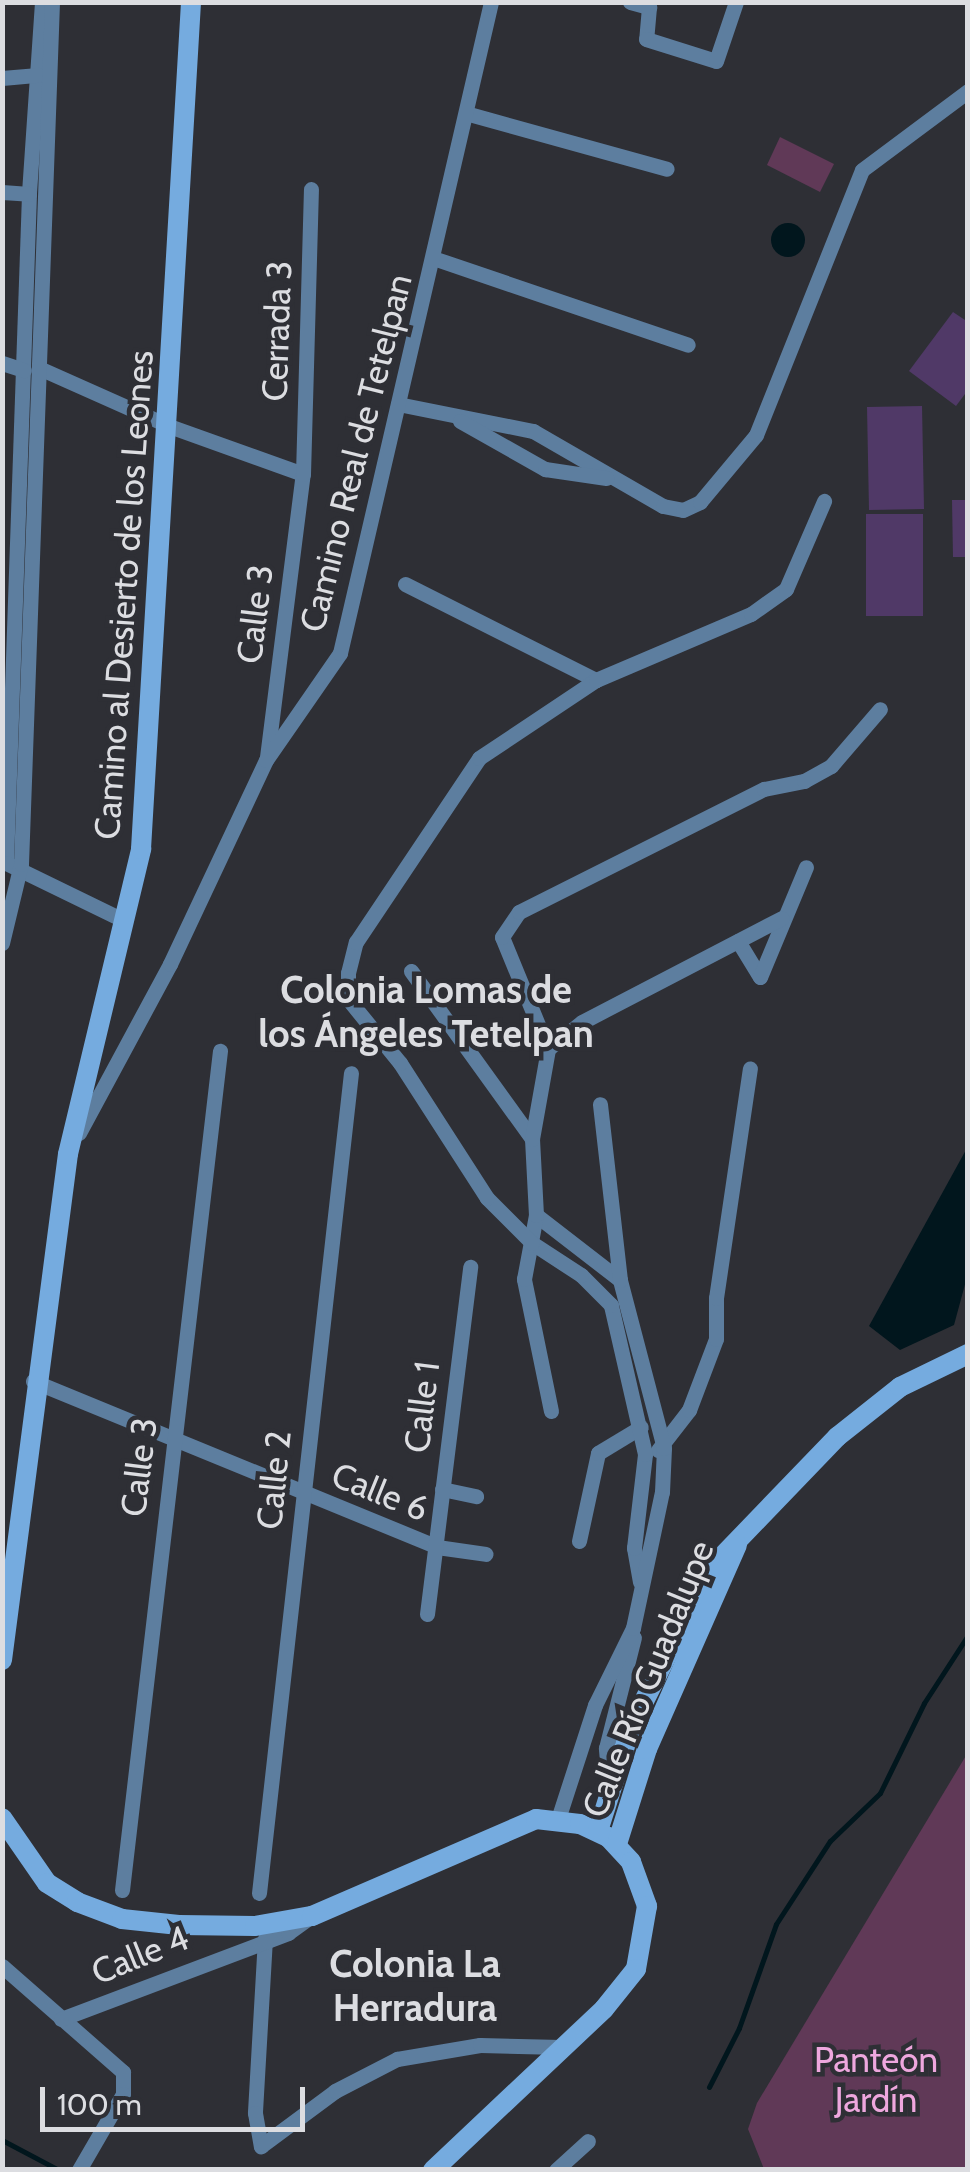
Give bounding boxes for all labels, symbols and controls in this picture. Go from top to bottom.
street label: Cerrada 3 [254,260,300,402]
street label: Camino Real de Tetelpan [291,270,421,636]
street label: Camino al Desierto de los Leones [86,349,162,841]
street label: Calle 3 [228,562,282,666]
district label: Colonia Lomas de los Ángeles Tetelpan [258,967,594,1056]
street label: Calle 1 [396,1359,448,1455]
street label: Calle 3 [112,1415,166,1519]
street label: Calle 2 [248,1429,300,1531]
street label: Calle 6 [326,1454,434,1530]
street label: Calle Río Guadalupe [573,1535,723,1823]
street label: Calle 4 [85,1917,195,1993]
district label: Colonia La Herradura [329,1941,501,2030]
park label: Panteón Jardín [814,2039,938,2121]
scale bar [45,2067,310,2129]
text: 100 m [57,2086,142,2123]

